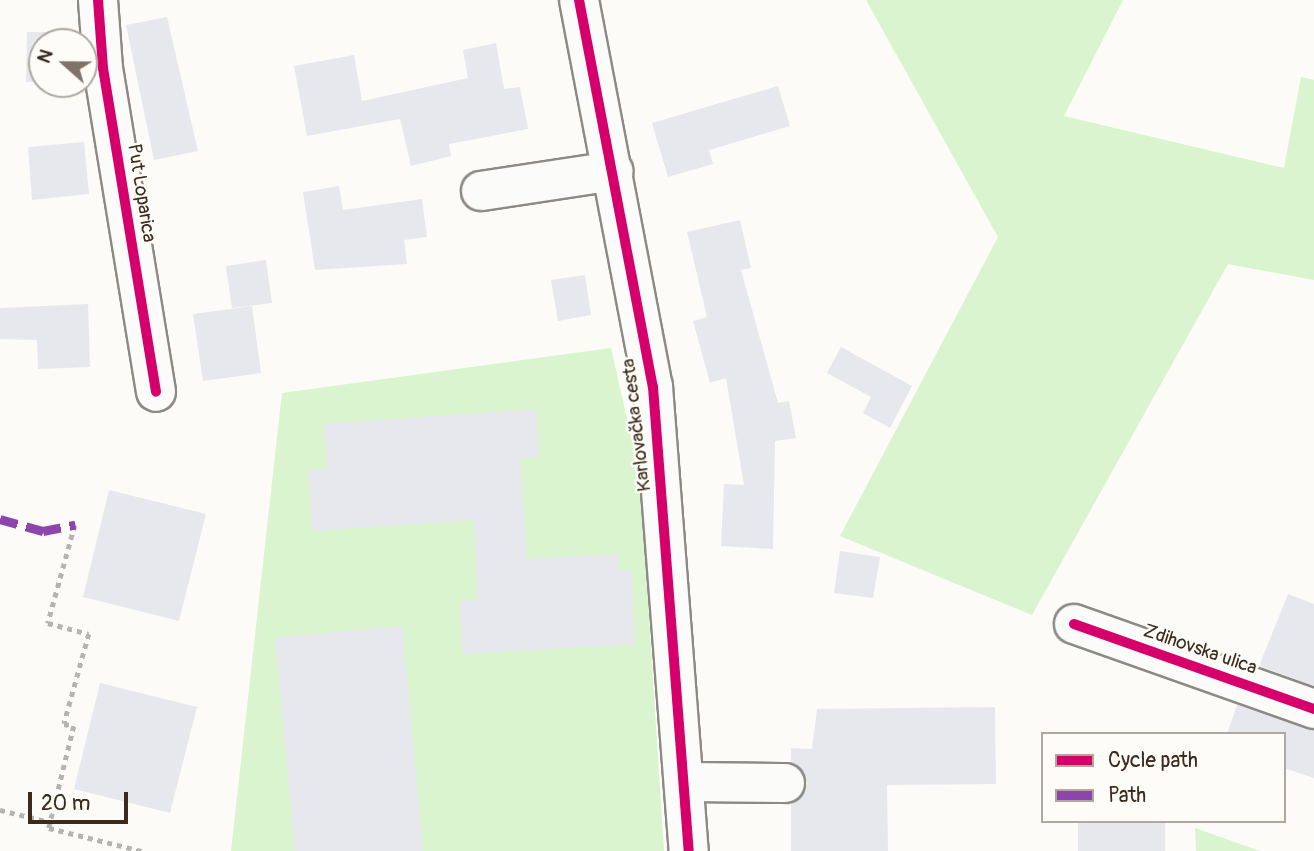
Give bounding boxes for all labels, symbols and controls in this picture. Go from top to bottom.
north arrow [28,28,98,98]
text: N [32,46,59,67]
street label: Put Loparica [122,142,160,244]
street label: Karlovačka cesta [618,357,656,493]
street label: Zdihovska ulica [1140,620,1260,680]
legend [1041,732,1286,823]
text: Cycle path [1108,747,1198,774]
scale bar [32,778,131,822]
text: Path [1108,782,1146,809]
text: 20 m [41,790,90,817]

